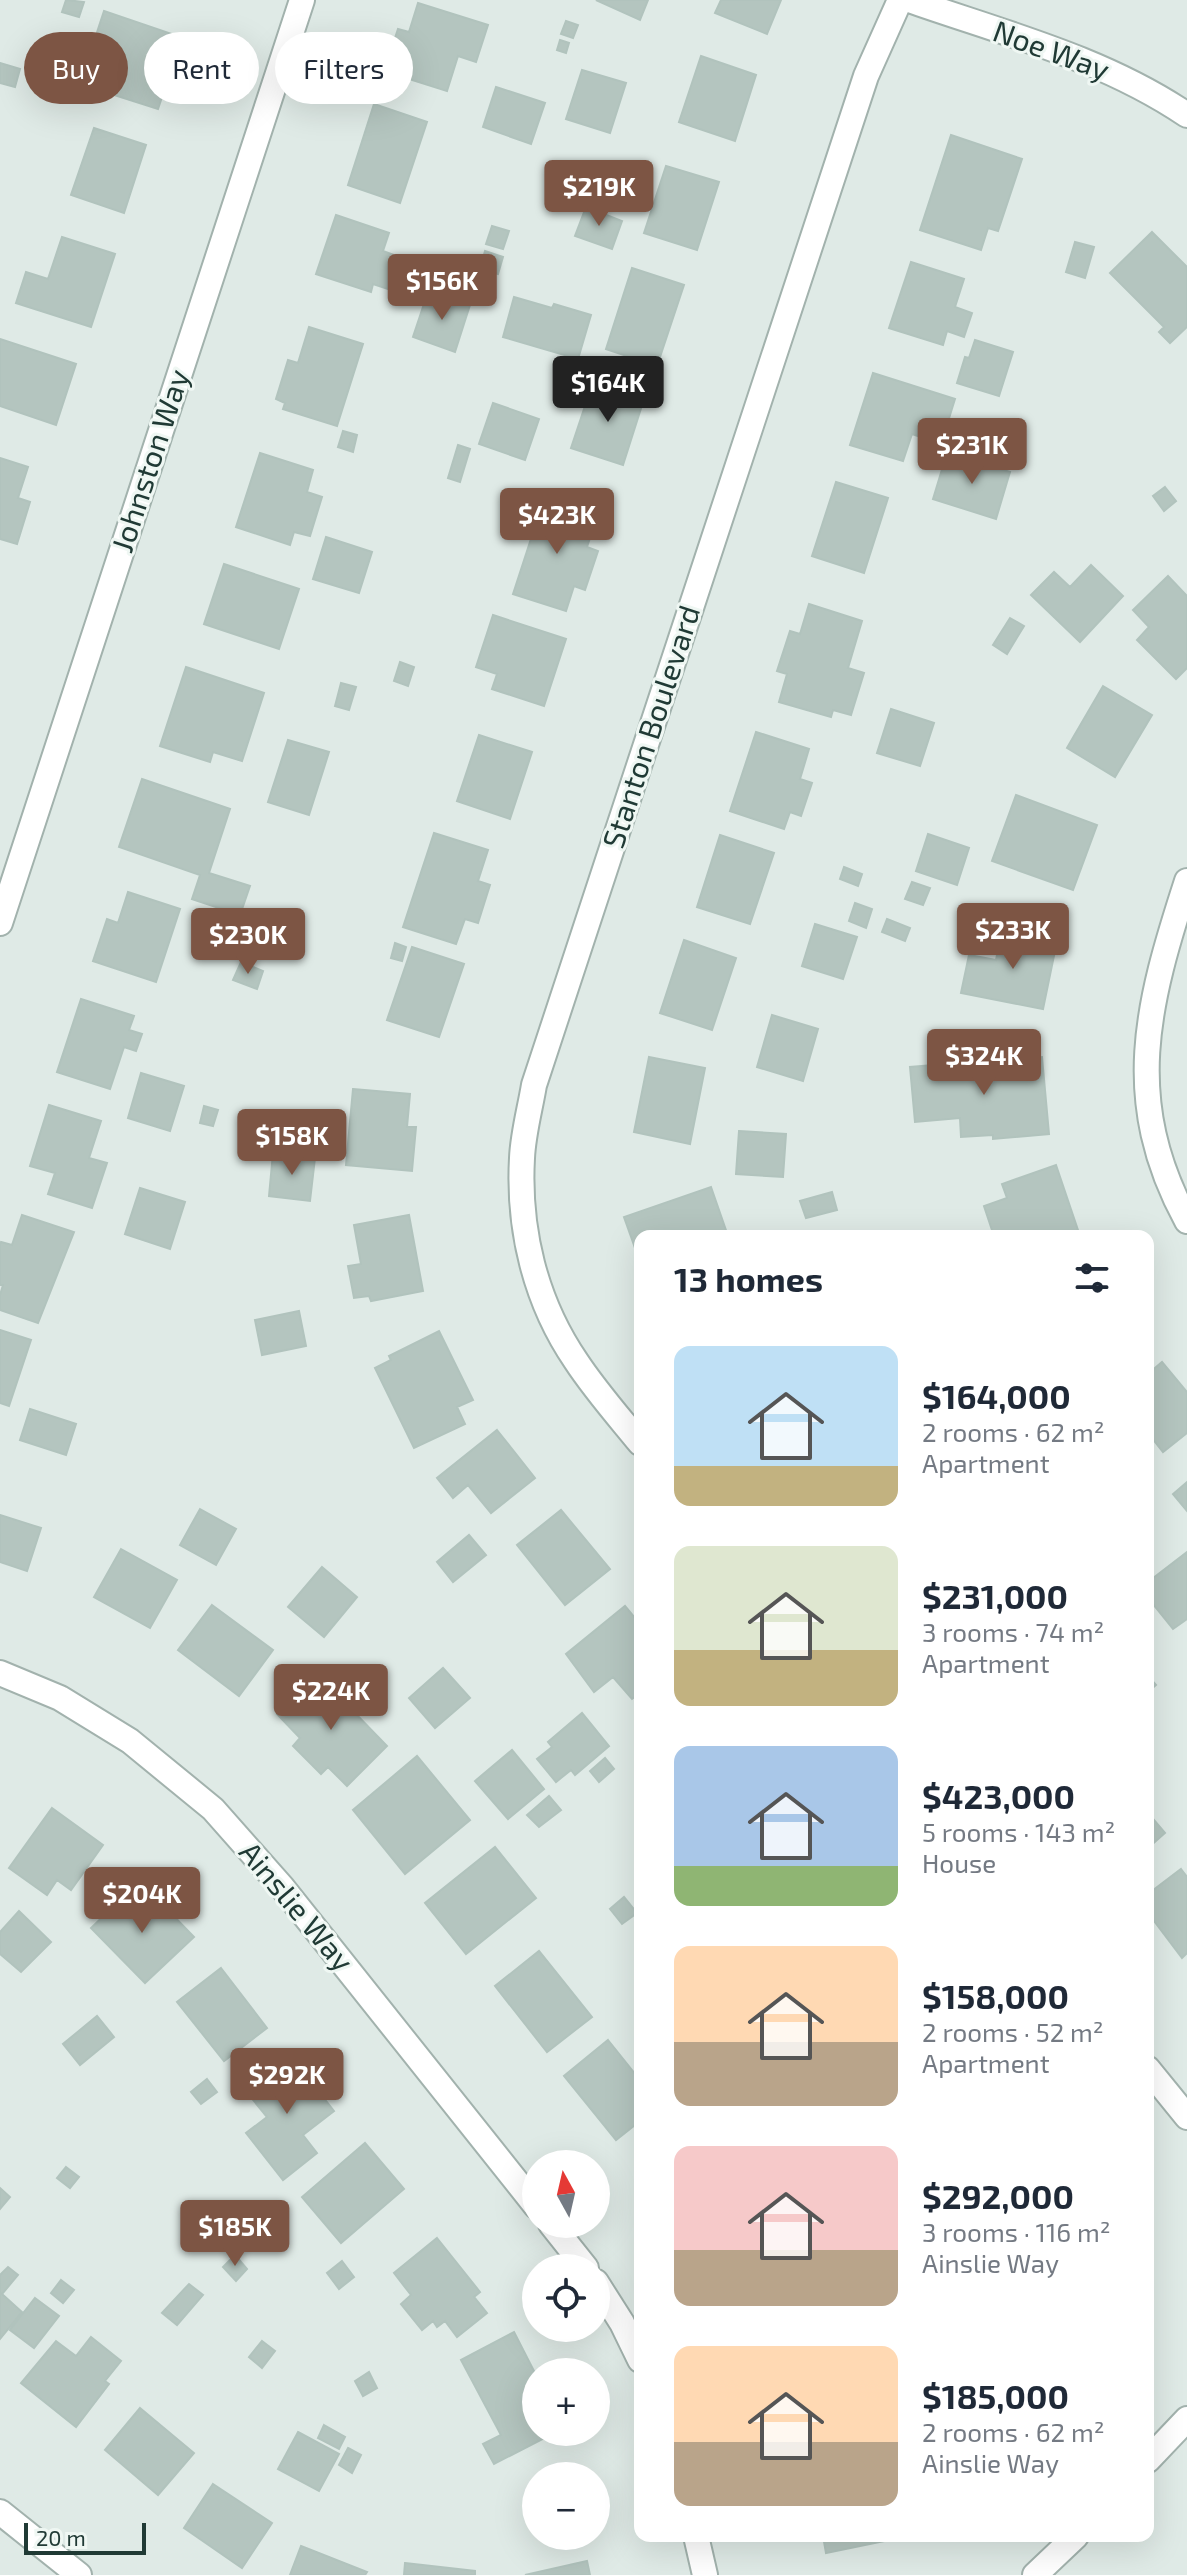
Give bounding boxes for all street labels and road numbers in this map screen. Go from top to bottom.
street label: Noe Way [989,12,1115,87]
street label: Johnston Way [103,364,196,556]
street label: Stanton Boulevard [594,600,706,852]
street label: Ainslie Way [233,1834,362,1978]

